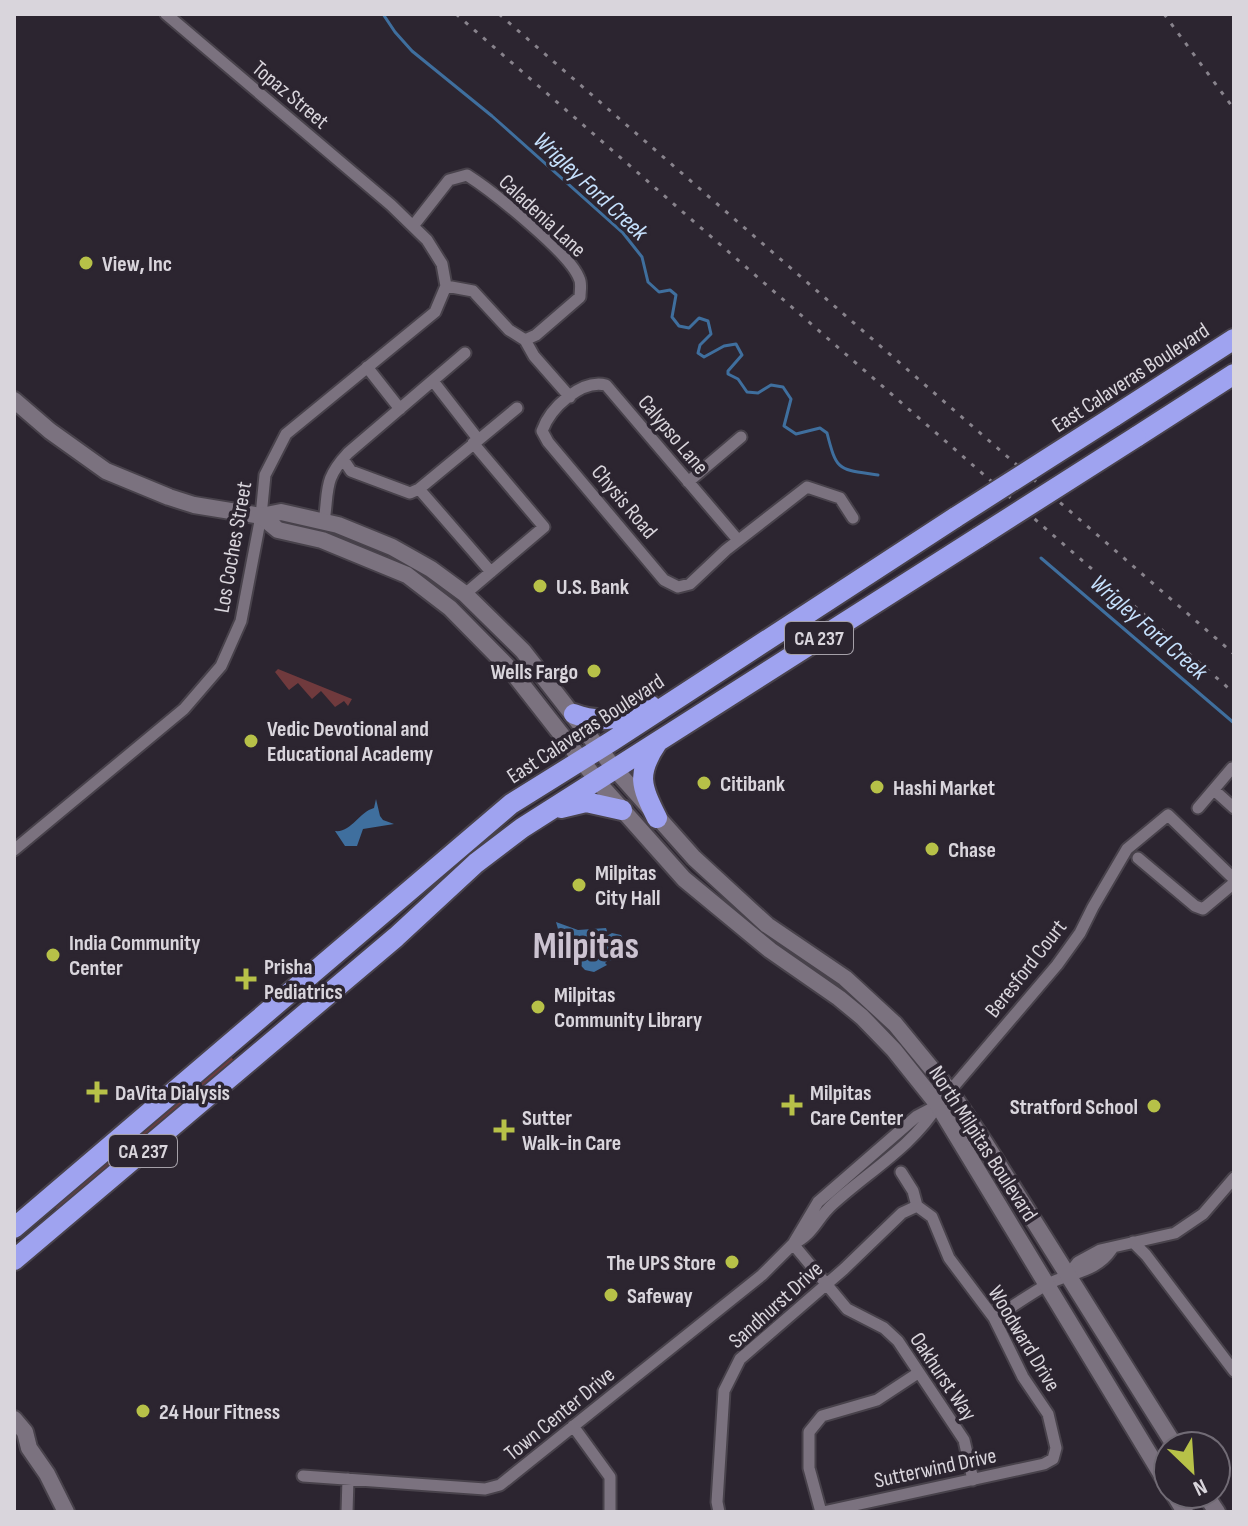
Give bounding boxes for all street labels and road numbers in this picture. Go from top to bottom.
street label: Topaz Street [246,55,334,135]
street label: Caladenia Lane [493,169,591,263]
street label: East Calaveras Boulevard [1047,317,1215,439]
street label: Calypso Lane [632,390,714,480]
street label: Chysis Road [585,459,663,545]
street label: Los Coches Street [209,479,258,615]
road number: CA 237 [785,622,853,654]
street label: East Calaveras Boulevard [502,668,670,790]
street label: Beresford Court [980,914,1073,1023]
street label: North Milpitas Boulevard [922,1061,1043,1227]
road number: CA 237 [109,1135,177,1167]
street label: Sandhurst Drive [723,1256,829,1354]
street label: Woodward Drive [982,1281,1066,1397]
street label: Oakhurst Way [903,1328,982,1427]
street label: Town Center Drive [499,1361,621,1467]
street label: Sutterwind Drive [872,1442,999,1495]

